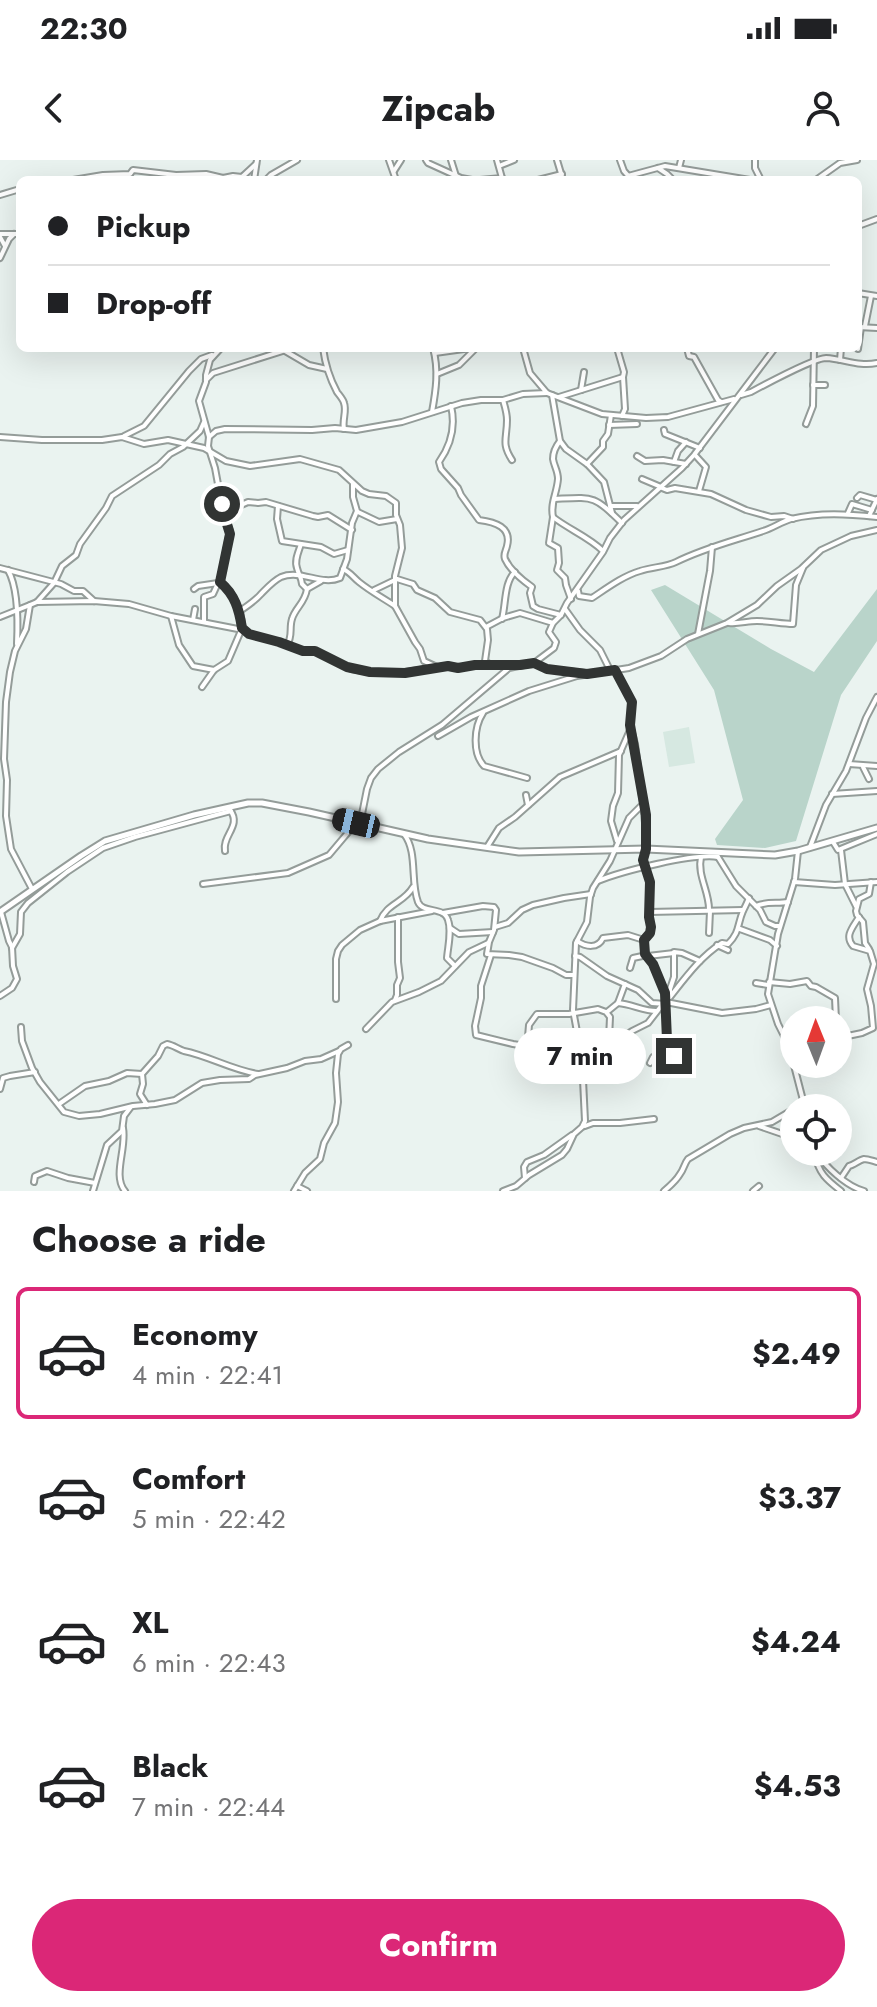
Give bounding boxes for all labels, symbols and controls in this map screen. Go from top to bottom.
text: 22:30 [40,7,128,50]
text: Zipcab [382,82,495,134]
icon: back [32,86,76,130]
icon: person [801,86,845,130]
text: Pickup [96,205,191,248]
text: Drop-off [96,282,211,325]
route start [204,486,240,522]
car [330,806,382,840]
north arrow [780,1006,852,1078]
map controls [780,1006,852,1166]
callout: 7 min [514,1028,646,1084]
text: 7 min [547,1037,613,1075]
route end [656,1038,692,1074]
button: locate [780,1094,852,1166]
text: Choose a ride [32,1213,266,1265]
text: Economy [132,1313,258,1356]
icon: car [36,1317,108,1389]
text: $2.49 [752,1332,841,1375]
text: 4 min · 22:41 [132,1356,283,1394]
text: Comfort [132,1457,245,1500]
icon: car [36,1461,108,1533]
text: $3.37 [758,1476,841,1519]
text: 5 min · 22:42 [132,1500,286,1538]
text: XL [132,1601,168,1644]
icon: car [36,1605,108,1677]
text: $4.24 [751,1620,841,1663]
text: 6 min · 22:43 [132,1644,286,1682]
text: Black [132,1745,208,1788]
icon: car [36,1749,108,1821]
text: $4.53 [754,1764,841,1807]
text: 7 min · 22:44 [132,1788,285,1826]
button: Confirm [32,1899,845,1991]

